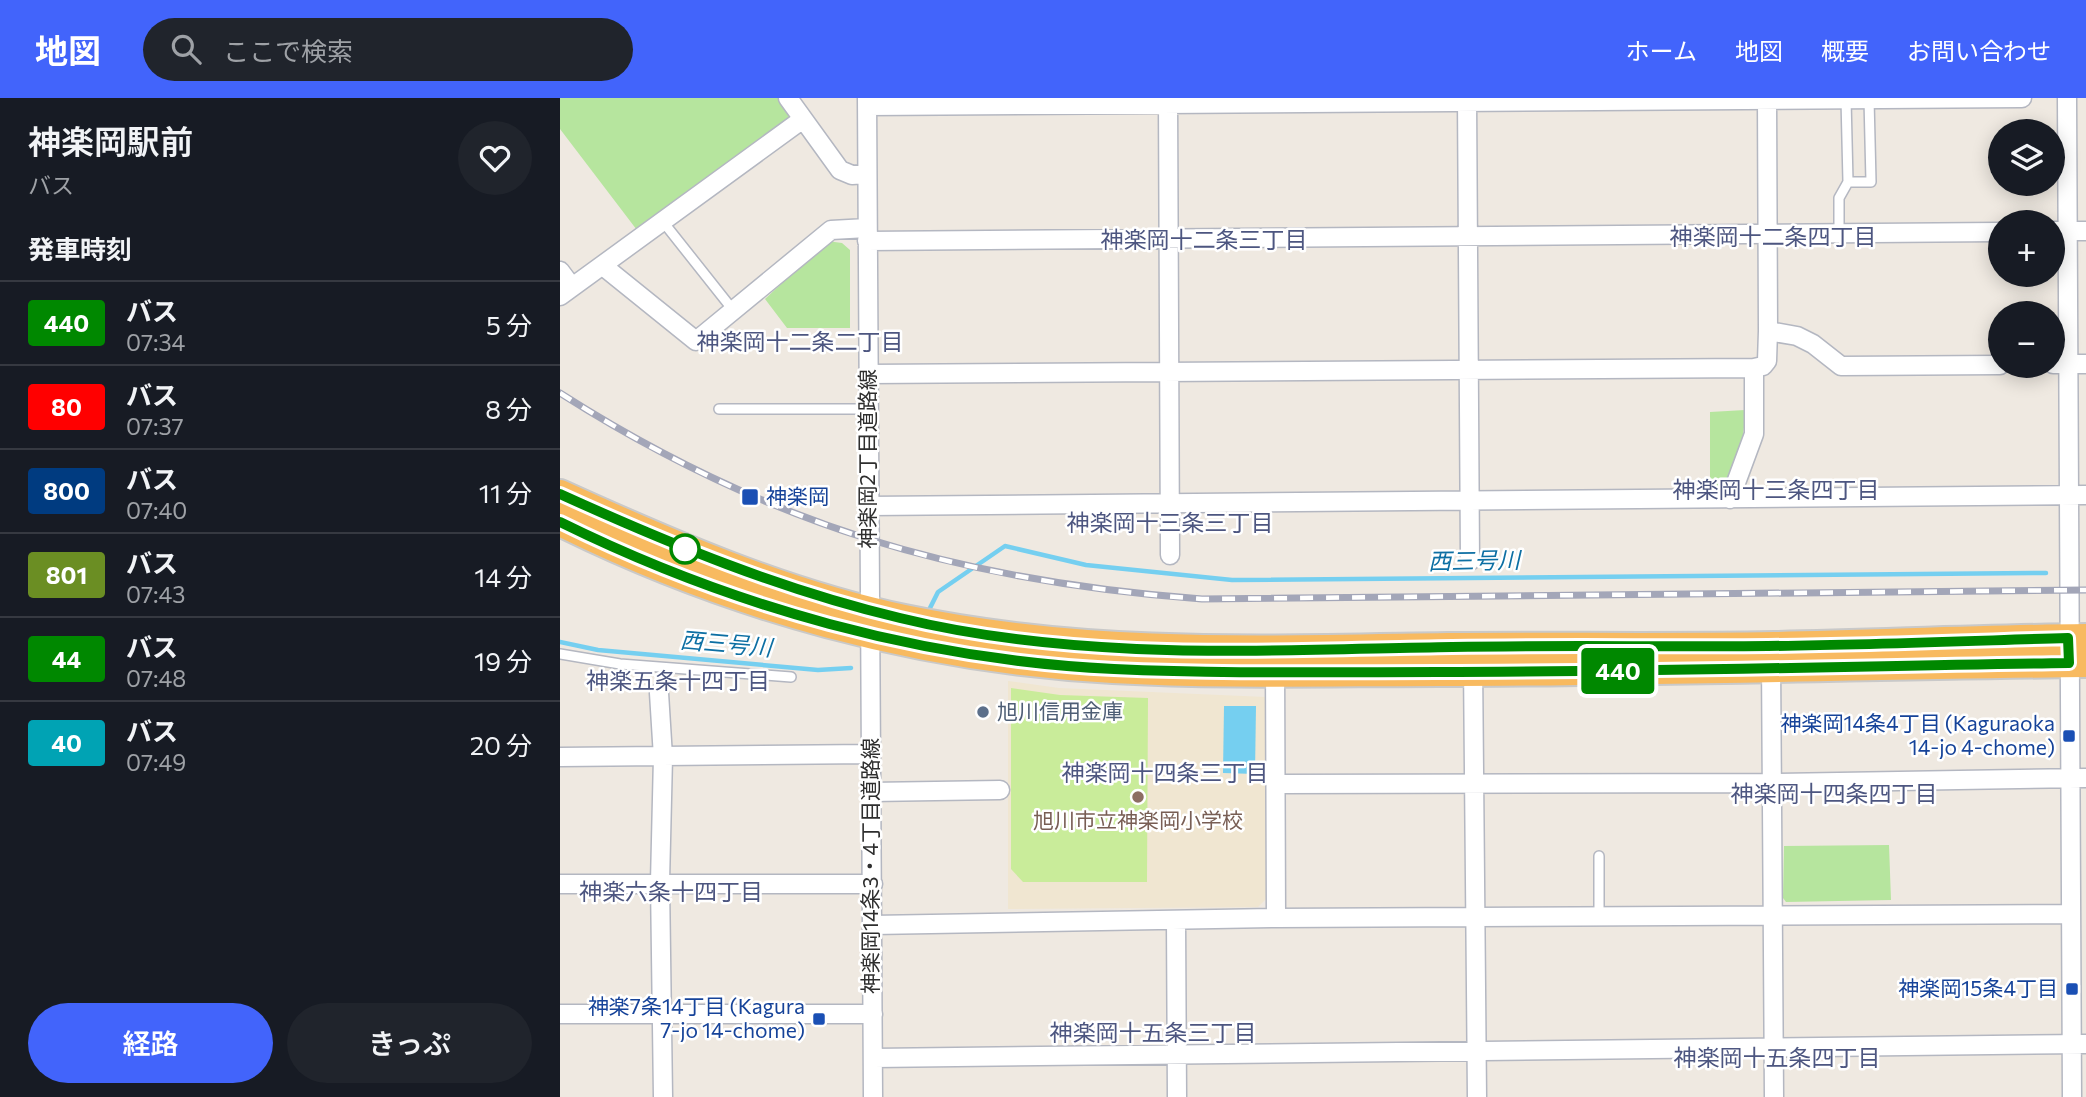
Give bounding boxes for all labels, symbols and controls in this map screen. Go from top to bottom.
search box [143,18,633,81]
text: 地図 [35,29,101,70]
icon: search [167,30,205,68]
text: ここで検索 [223,35,353,66]
text: ホーム [1626,36,1697,65]
text: 地図 [1735,36,1783,65]
text: 概要 [1821,36,1869,65]
text: お問い合わせ [1907,36,2051,65]
map controls [1988,119,2065,378]
button: layers [1988,119,2065,196]
text: 神楽岡駅前 [28,120,193,161]
button: heart [458,121,532,195]
text: バス [28,171,74,199]
button: + [1988,210,2065,287]
district label: 神楽岡十二条四丁目 [1670,222,1877,250]
district label: 神楽岡十二条三丁目 [1101,225,1308,253]
text: 発車時刻 [28,233,132,264]
text: バス [126,295,178,326]
button: − [1988,301,2065,378]
text: 440 [44,308,89,337]
text: 5 分 [486,309,532,340]
district label: 神楽岡十二条二丁目 [697,327,904,355]
text: 07:34 [126,328,185,356]
street label: 神楽岡2丁目道路線 [854,369,879,549]
text: バス [126,379,178,410]
text: 80 [51,392,82,421]
text: 8 分 [485,393,532,424]
text: 07:37 [126,412,184,440]
text: バス [126,463,178,494]
district label: 神楽岡十三条四丁目 [1673,475,1880,503]
text: 800 [43,476,90,505]
text: 11 分 [479,477,532,508]
place label: 神楽岡 [766,483,829,508]
marker: 神楽岡 [740,487,760,507]
text: 07:40 [126,496,187,524]
district label: 神楽岡十三条三丁目 [1067,508,1274,536]
unlabelled marker [670,534,700,564]
water label: 西三号川 [1428,545,1523,575]
text: バス [126,547,178,578]
text: 801 [46,560,87,589]
text: 14 分 [474,561,532,592]
text: 07:43 [126,580,185,608]
water label: 西三号川 [679,625,776,661]
text: バス [126,631,178,662]
text: 44 [52,644,81,673]
text: 19 分 [474,645,532,676]
line badge: 440 [1578,648,1658,694]
text: 440 [1595,656,1641,685]
text: 07:48 [126,664,186,692]
district label: 神楽五条十四丁目 [586,666,770,694]
place label: 旭川信用金庫 [997,698,1123,723]
marker: 旭川信用金庫 [975,704,991,720]
place label: 神楽岡14条4丁目 (Kaguraoka 14-jo 4-chome) [1780,710,2055,759]
text: バス [126,715,178,746]
text: 40 [51,728,82,757]
marker: 神楽岡14条4丁目 (Kaguraoka 14-jo 4-chome) [2061,728,2077,744]
text: 20 分 [470,729,532,760]
street label: 神楽岡14条3・4丁目道路線 [857,738,882,994]
text: 07:49 [126,748,186,776]
district label: 神楽岡十四条三丁目 [1062,758,1269,786]
district label: 神楽岡十四条四丁目 [1731,779,1938,807]
marker: 旭川市立神楽岡小学校 [1130,789,1146,805]
place label: 旭川市立神楽岡小学校 [1033,807,1243,832]
district label: 神楽六条十四丁目 [579,877,763,905]
place label: 神楽岡15条4丁目 [1898,975,2058,1000]
marker: 神楽岡15条4丁目 [2064,981,2080,997]
place label: 神楽7条14丁目 (Kagura 7-jo 14-chome) [588,993,805,1042]
button: 経路 [28,1003,273,1083]
button: きっぷ [287,1003,532,1083]
marker: 神楽7条14丁目 (Kagura 7-jo 14-chome) [811,1011,827,1027]
district label: 神楽岡十五条三丁目 [1050,1018,1257,1046]
district label: 神楽岡十五条四丁目 [1674,1043,1881,1071]

